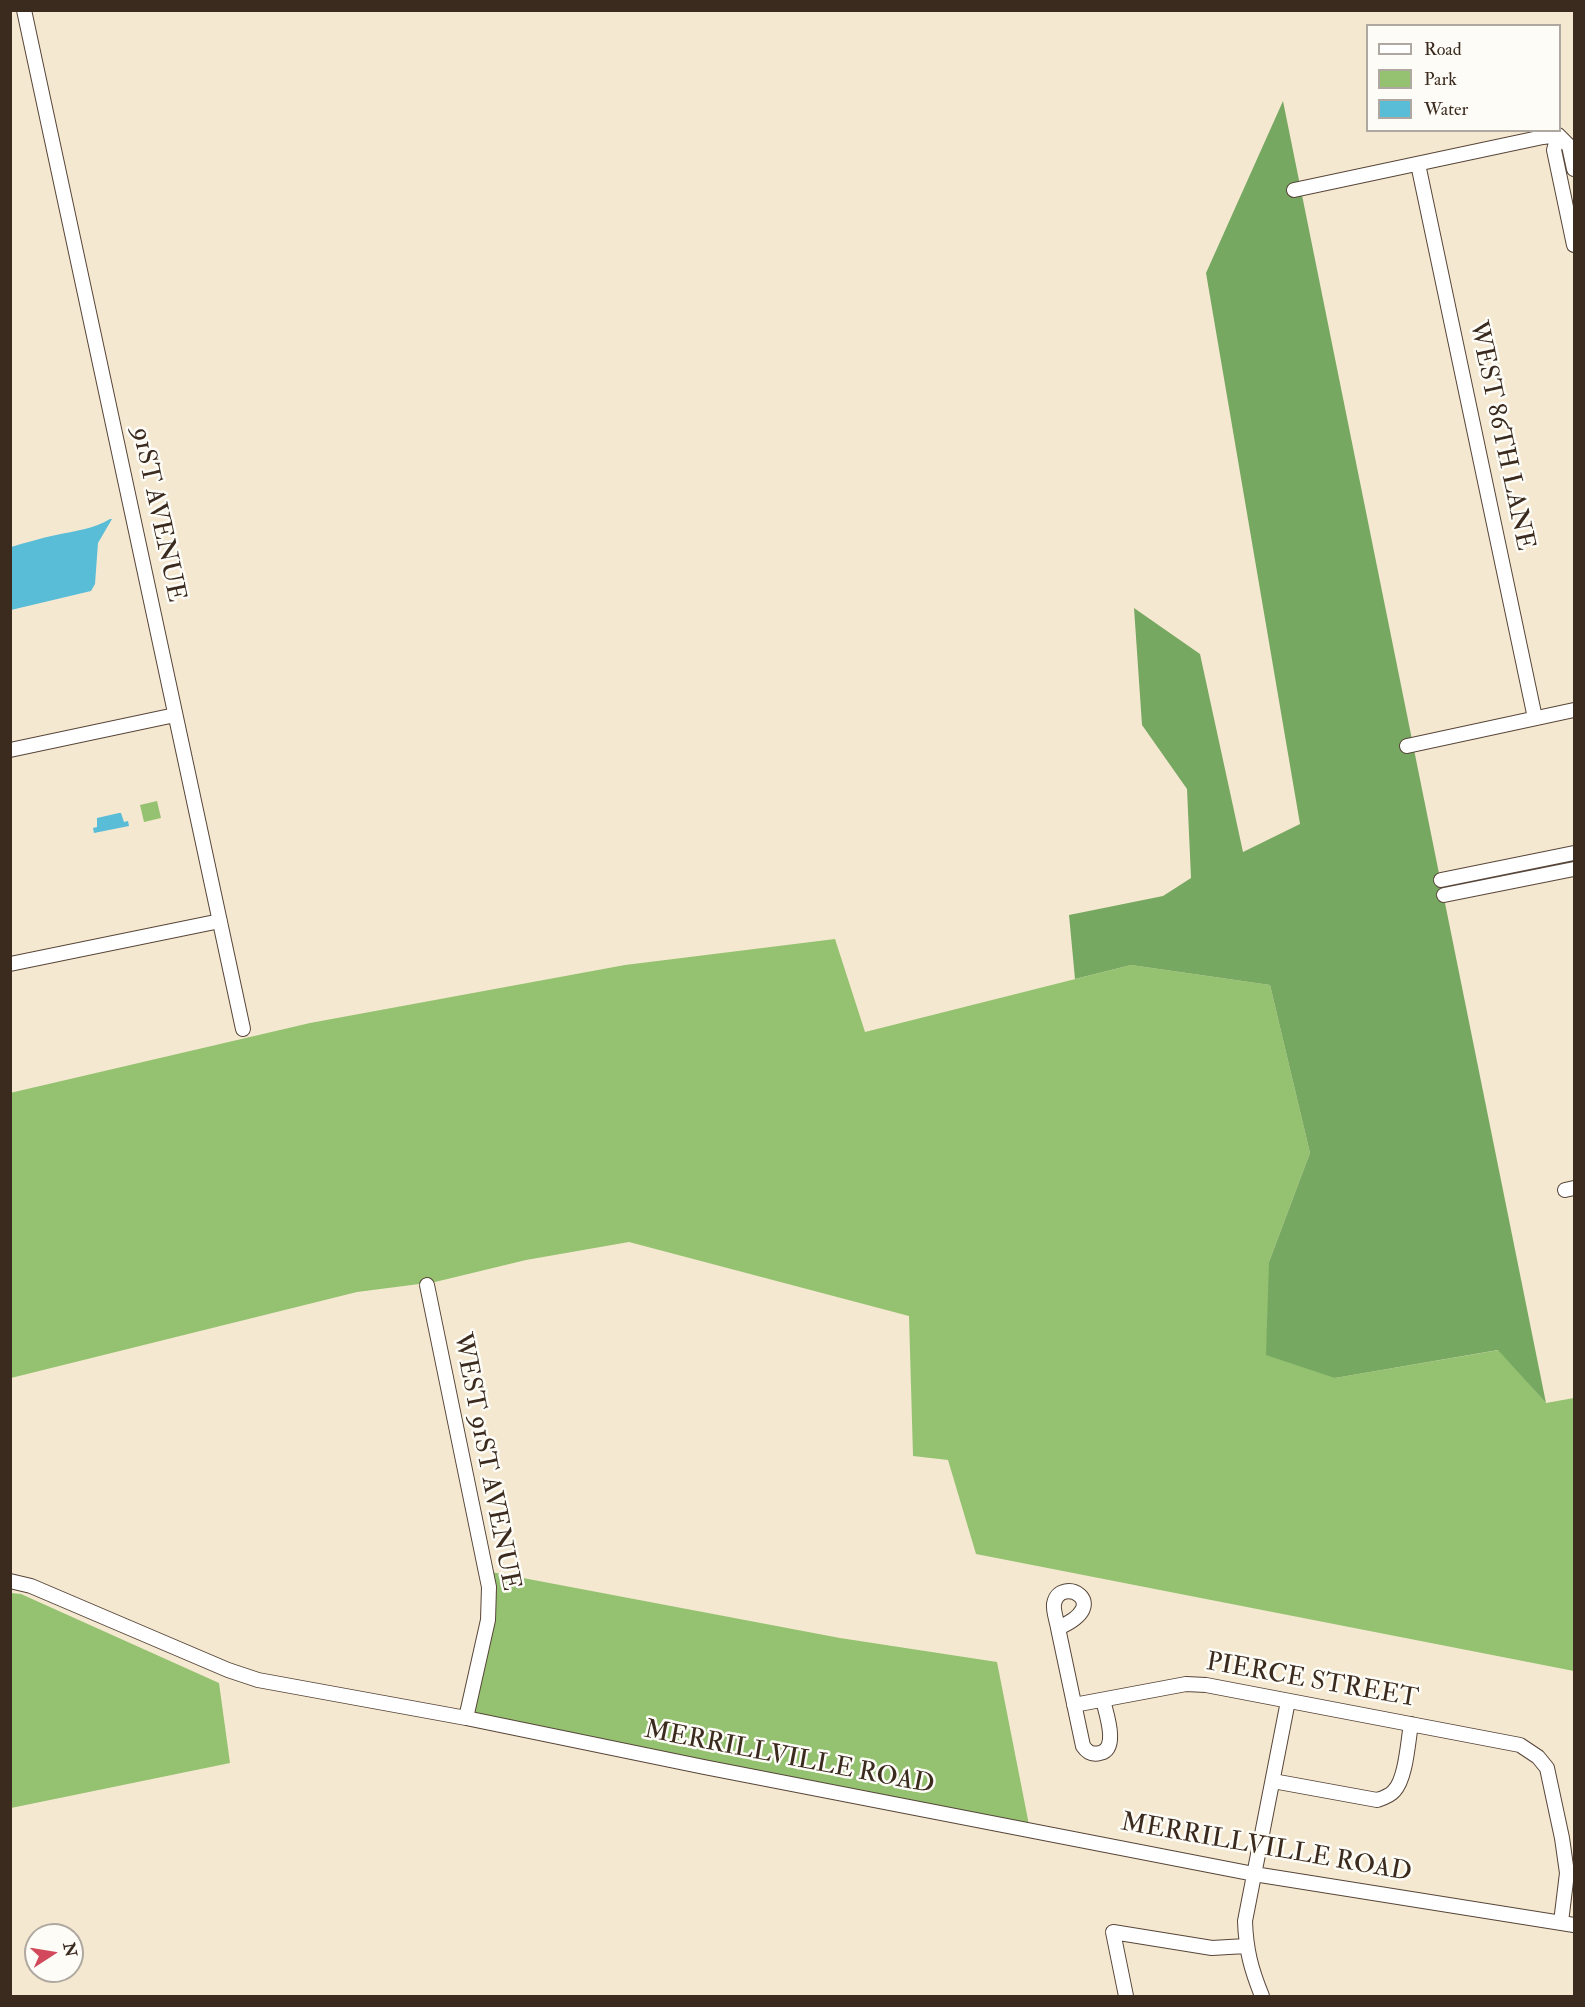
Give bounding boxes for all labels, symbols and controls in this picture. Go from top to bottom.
legend [1366,24,1561,132]
text: Road [1424,38,1462,61]
text: Park [1424,68,1457,91]
text: Water [1424,98,1468,121]
street label: WEST 86TH LANE [1460,318,1540,554]
street label: 91ST AVENUE [123,425,191,605]
street label: WEST 91ST AVENUE [445,1330,525,1594]
street label: PIERCE STREET [1203,1648,1421,1716]
street label: MERRILLVILLE ROAD [641,1716,937,1802]
street label: MERRILLVILLE ROAD [1118,1808,1414,1890]
north arrow [24,1923,84,1983]
text: N [58,1941,81,1959]

